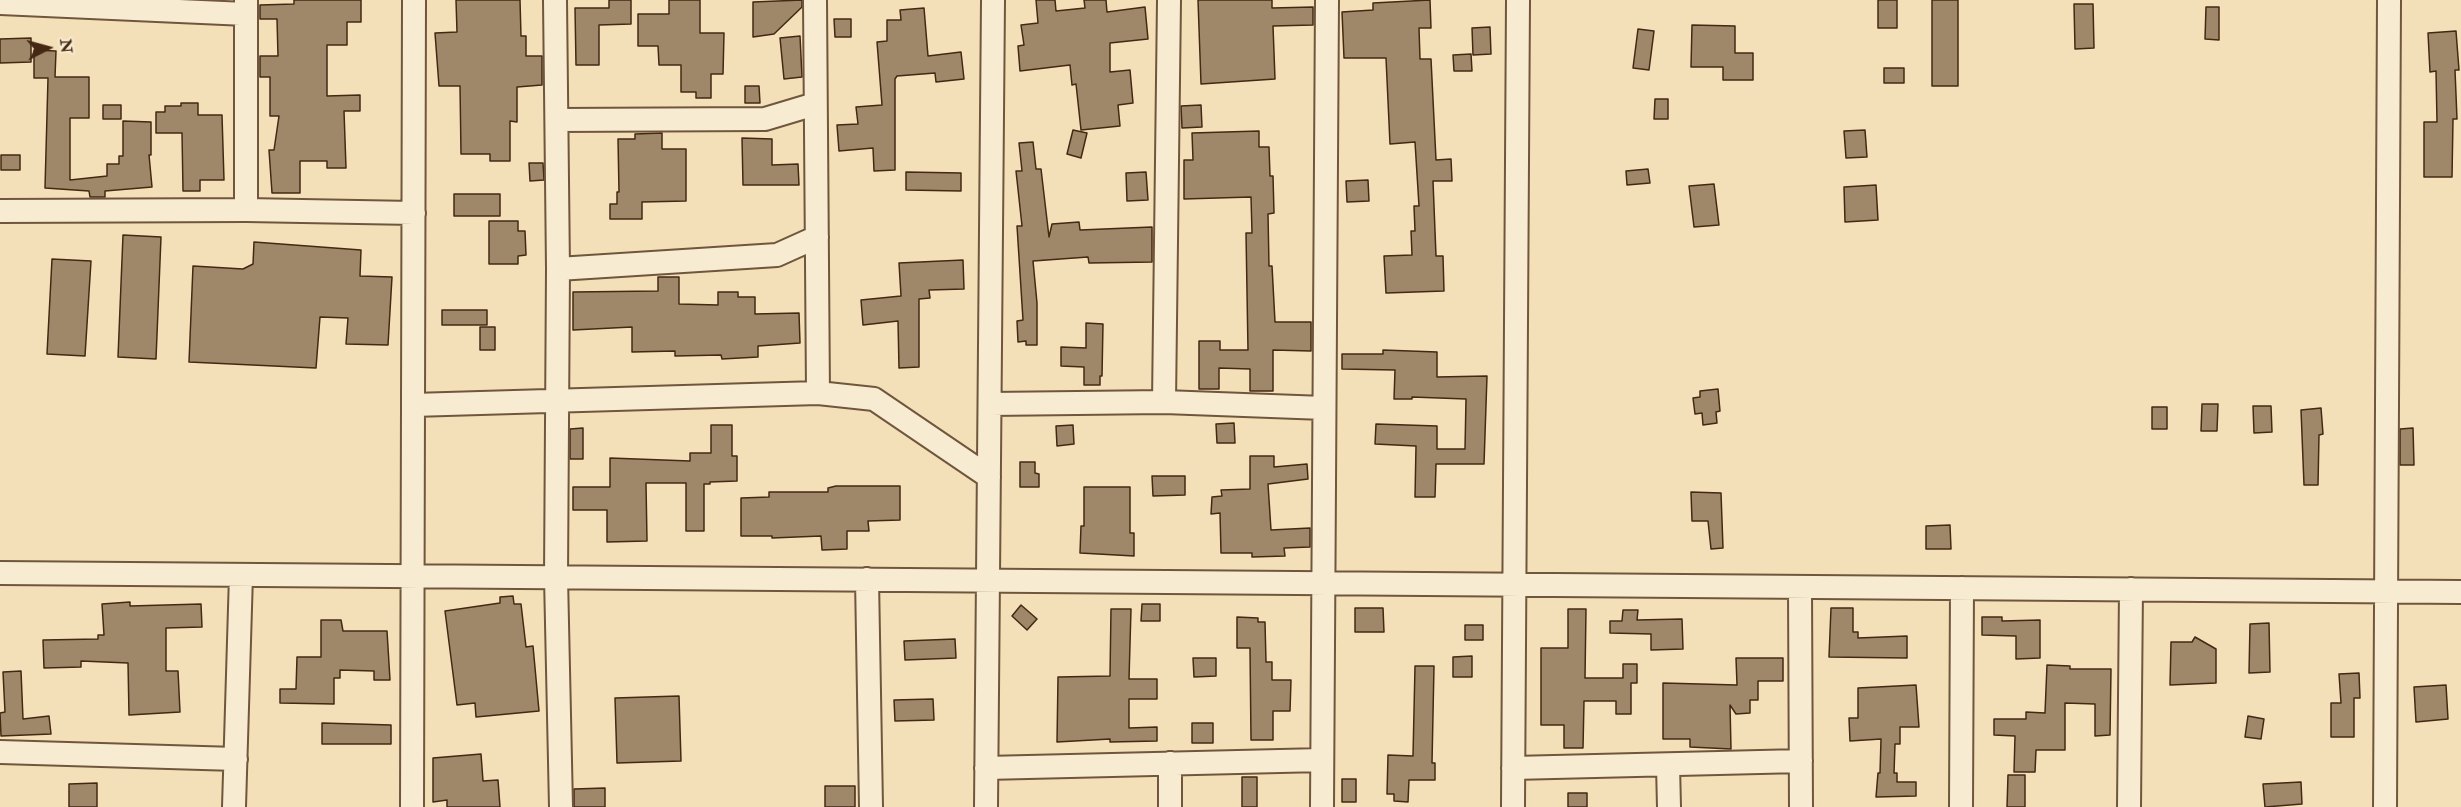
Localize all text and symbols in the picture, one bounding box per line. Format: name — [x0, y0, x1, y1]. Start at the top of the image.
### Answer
north arrow — [18, 18, 78, 78]
text: N — [55, 38, 77, 54]

